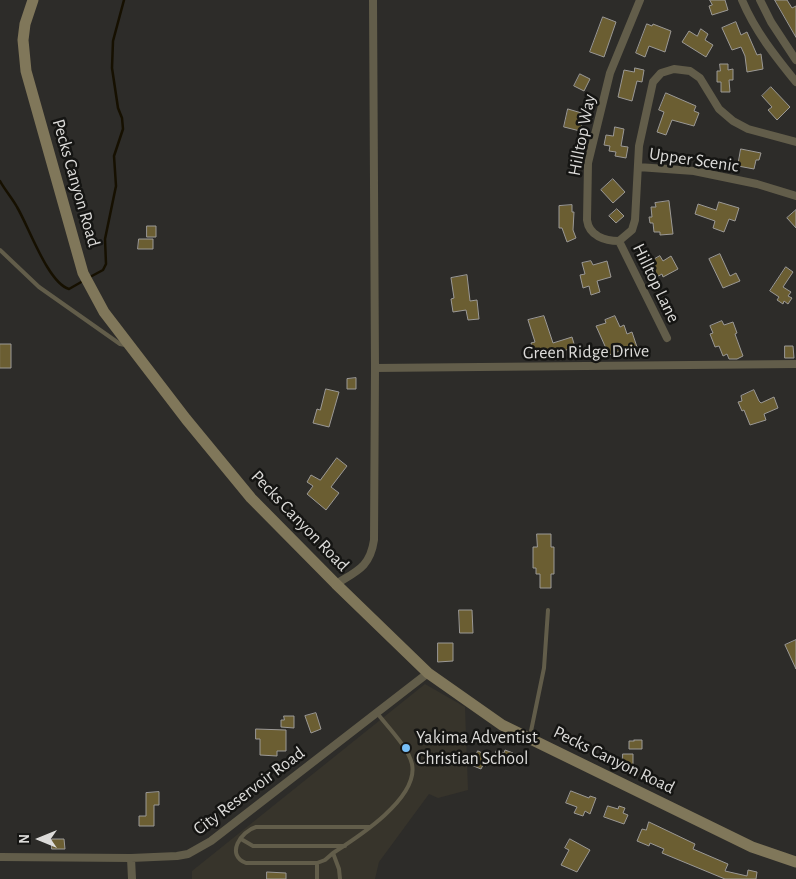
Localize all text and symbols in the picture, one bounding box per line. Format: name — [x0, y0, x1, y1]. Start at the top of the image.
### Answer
street label: Hilltop Way — [563, 92, 601, 178]
street label: Pecks Canyon Road — [47, 116, 105, 250]
street label: Upper Scenic — [648, 143, 740, 177]
street label: Hilltop Lane — [628, 240, 684, 326]
street label: Green Ridge Drive — [523, 340, 649, 364]
street label: Pecks Canyon Road — [246, 466, 354, 576]
street label: Pecks Canyon Road — [550, 721, 678, 799]
place label: Yakima Adventist Christian School — [416, 727, 538, 770]
street label: City Reservoir Road — [189, 742, 309, 840]
marker: Yakima Adventist Christian School — [400, 742, 412, 754]
north arrow — [15, 814, 65, 864]
text: N — [18, 834, 32, 844]

